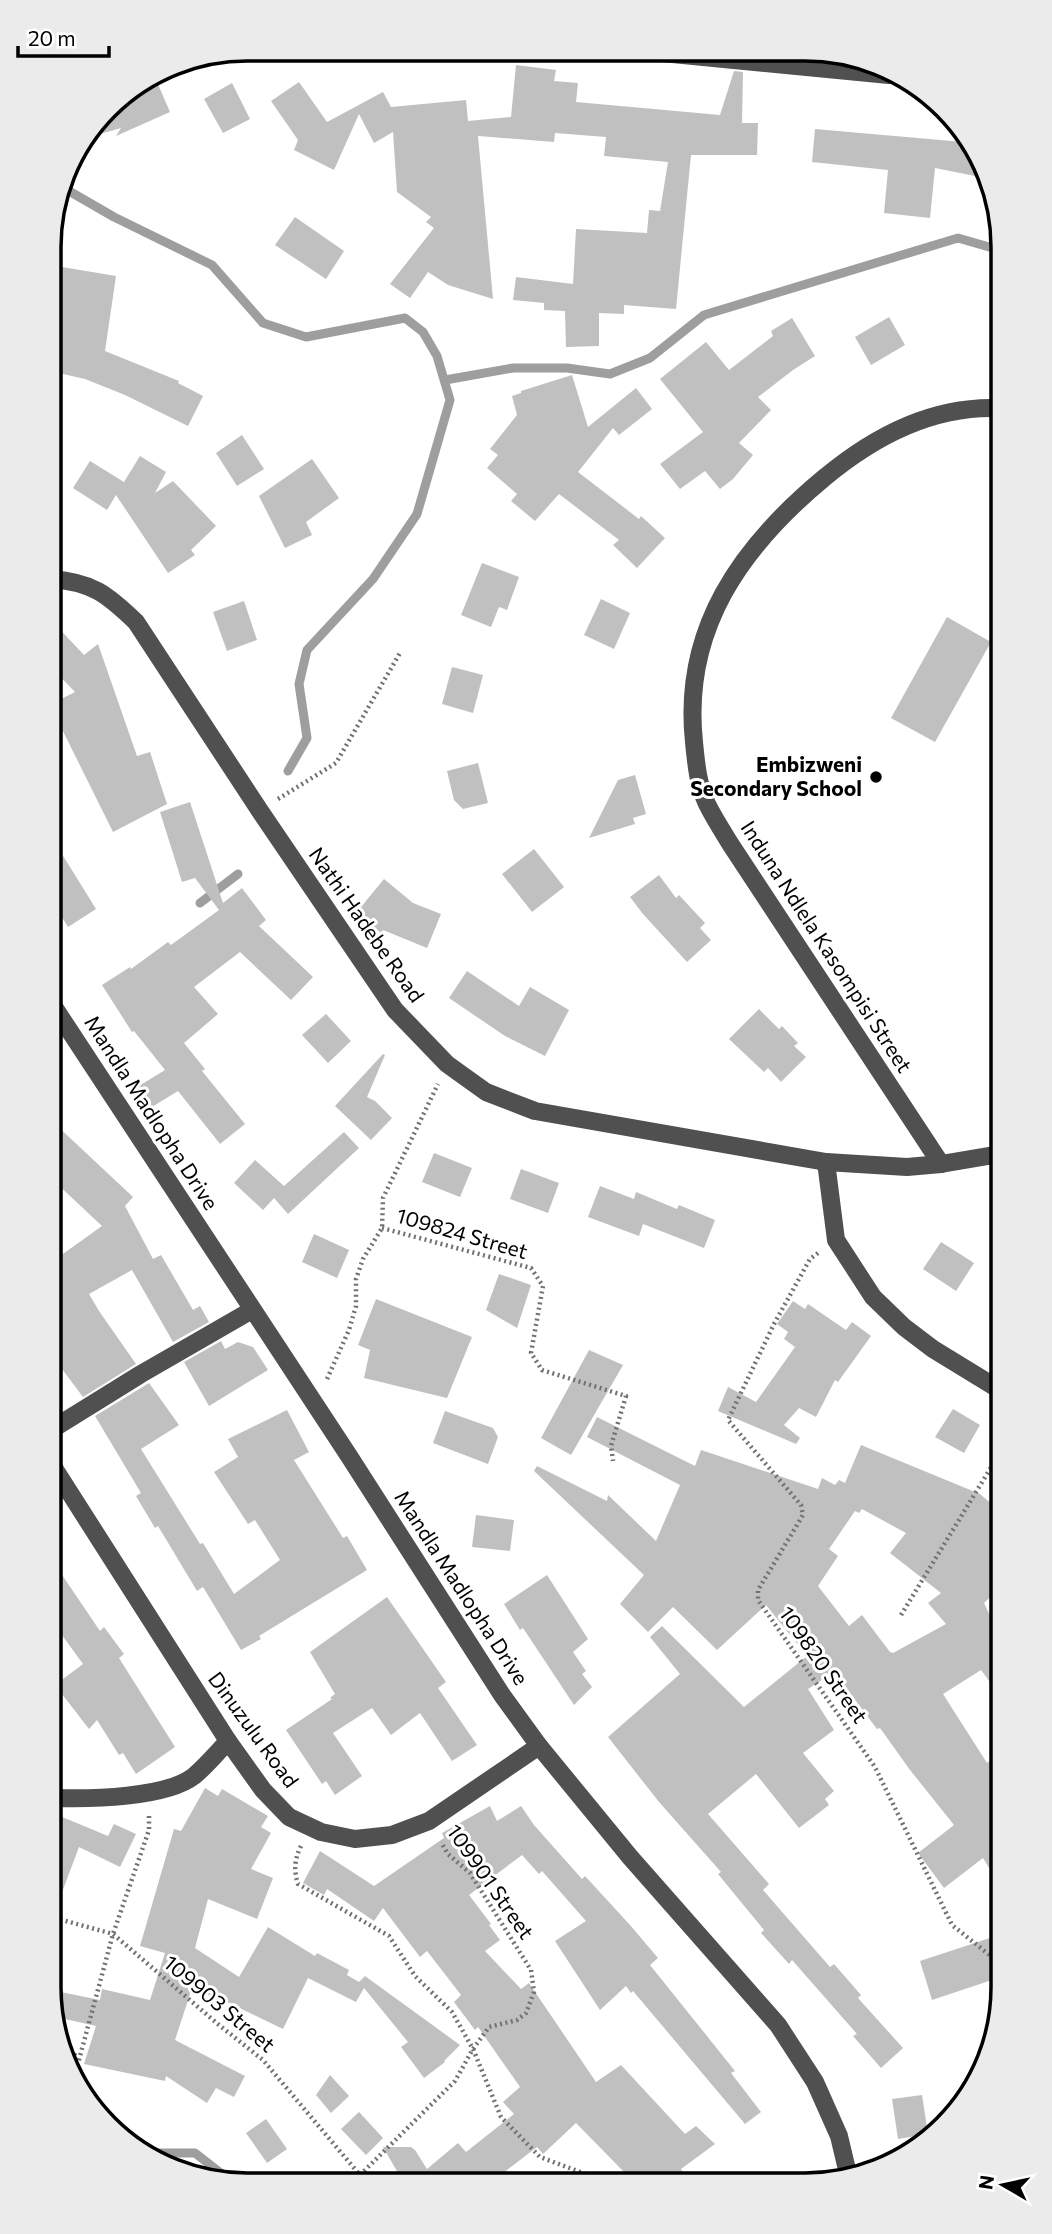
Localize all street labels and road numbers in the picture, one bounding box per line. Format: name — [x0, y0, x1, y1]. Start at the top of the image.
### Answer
street label: Induna Ndlela Kasompisi Street — [736, 816, 918, 1077]
street label: Nathi Hadebe Road — [304, 842, 430, 1006]
street label: Mandla Madlopha Drive — [80, 1010, 224, 1214]
street label: 109824 Street — [394, 1202, 531, 1263]
street label: Mandla Madlopha Drive — [390, 1485, 534, 1689]
street label: 109820 Street — [775, 1601, 874, 1727]
street label: Dinuzulu Road — [204, 1666, 305, 1792]
street label: 109901 Street — [442, 1819, 540, 1943]
street label: 109903 Street — [159, 1949, 281, 2057]

